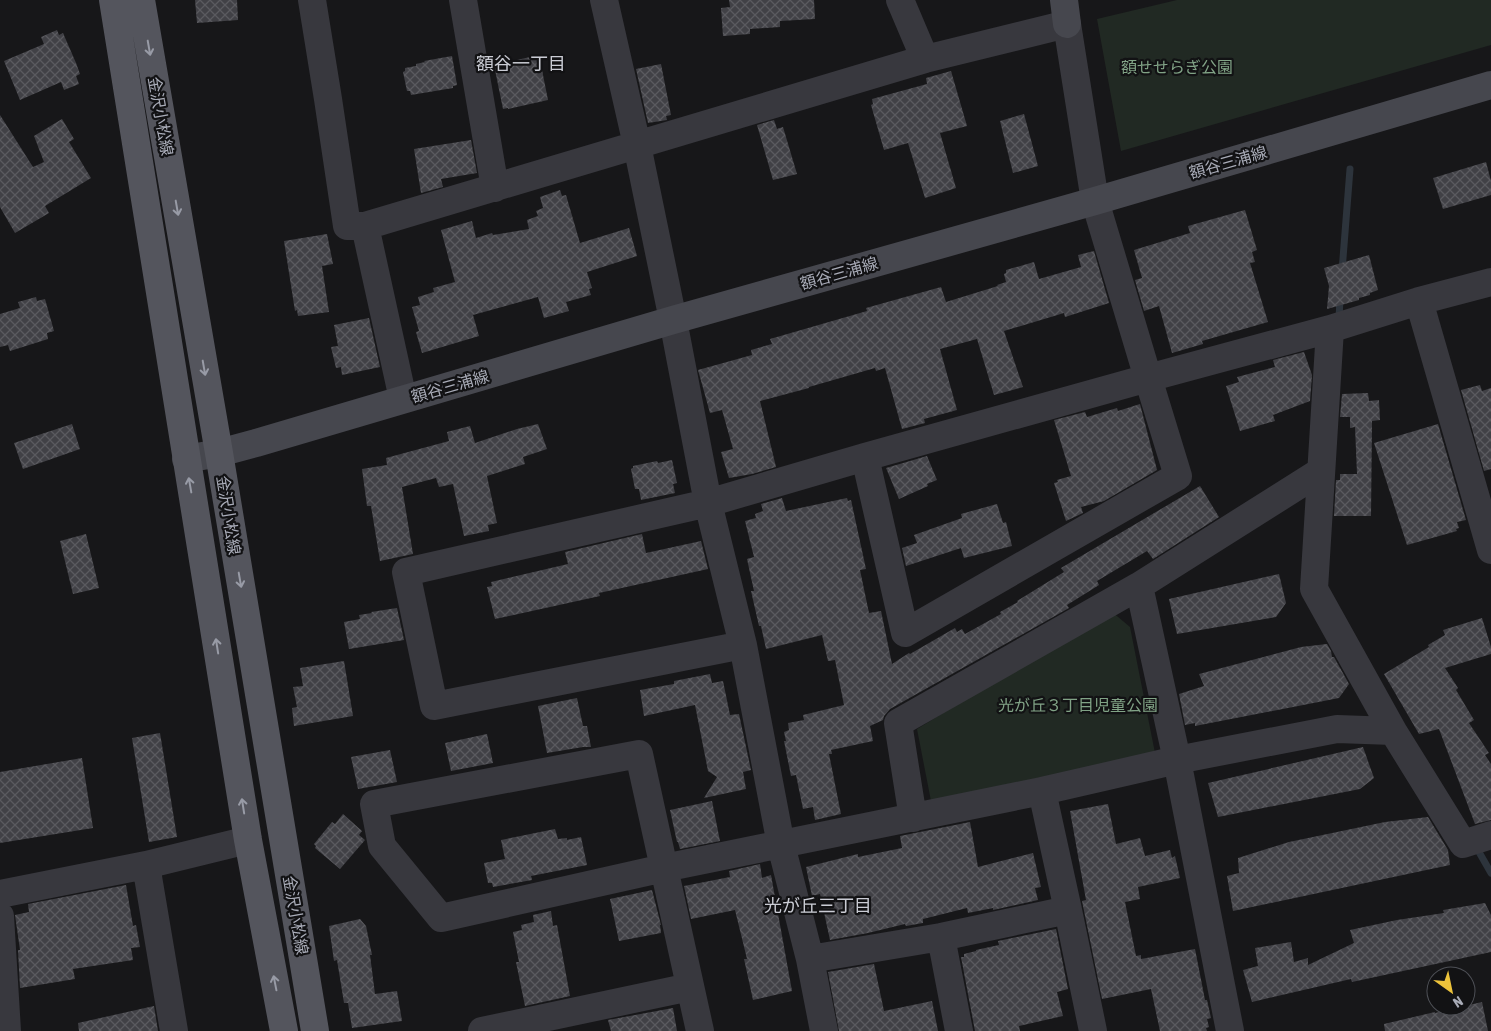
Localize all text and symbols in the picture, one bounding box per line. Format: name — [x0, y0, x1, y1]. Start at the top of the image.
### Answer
one-way arrow — [145, 40, 155, 56]
district label: 額谷一丁目 — [476, 53, 566, 74]
park label: 額せせらぎ公園 — [1121, 58, 1233, 76]
street label: 金沢小松線 — [145, 75, 177, 157]
street label: 額谷三浦線 — [1187, 142, 1269, 182]
one-way arrow — [172, 200, 182, 216]
street label: 額谷三浦線 — [798, 253, 880, 293]
one-way arrow — [200, 360, 210, 376]
street label: 額谷三浦線 — [409, 366, 491, 406]
street label: 金沢小松線 — [214, 474, 244, 556]
one-way arrow — [185, 478, 195, 494]
one-way arrow — [235, 572, 245, 588]
one-way arrow — [211, 638, 221, 654]
park label: 光が丘３丁目児童公園 — [998, 696, 1158, 714]
one-way arrow — [237, 798, 247, 814]
street label: 金沢小松線 — [280, 874, 312, 956]
district label: 光が丘三丁目 — [764, 895, 872, 916]
north arrow — [1426, 966, 1476, 1016]
one-way arrow — [270, 975, 279, 991]
text: N — [1450, 993, 1466, 1011]

